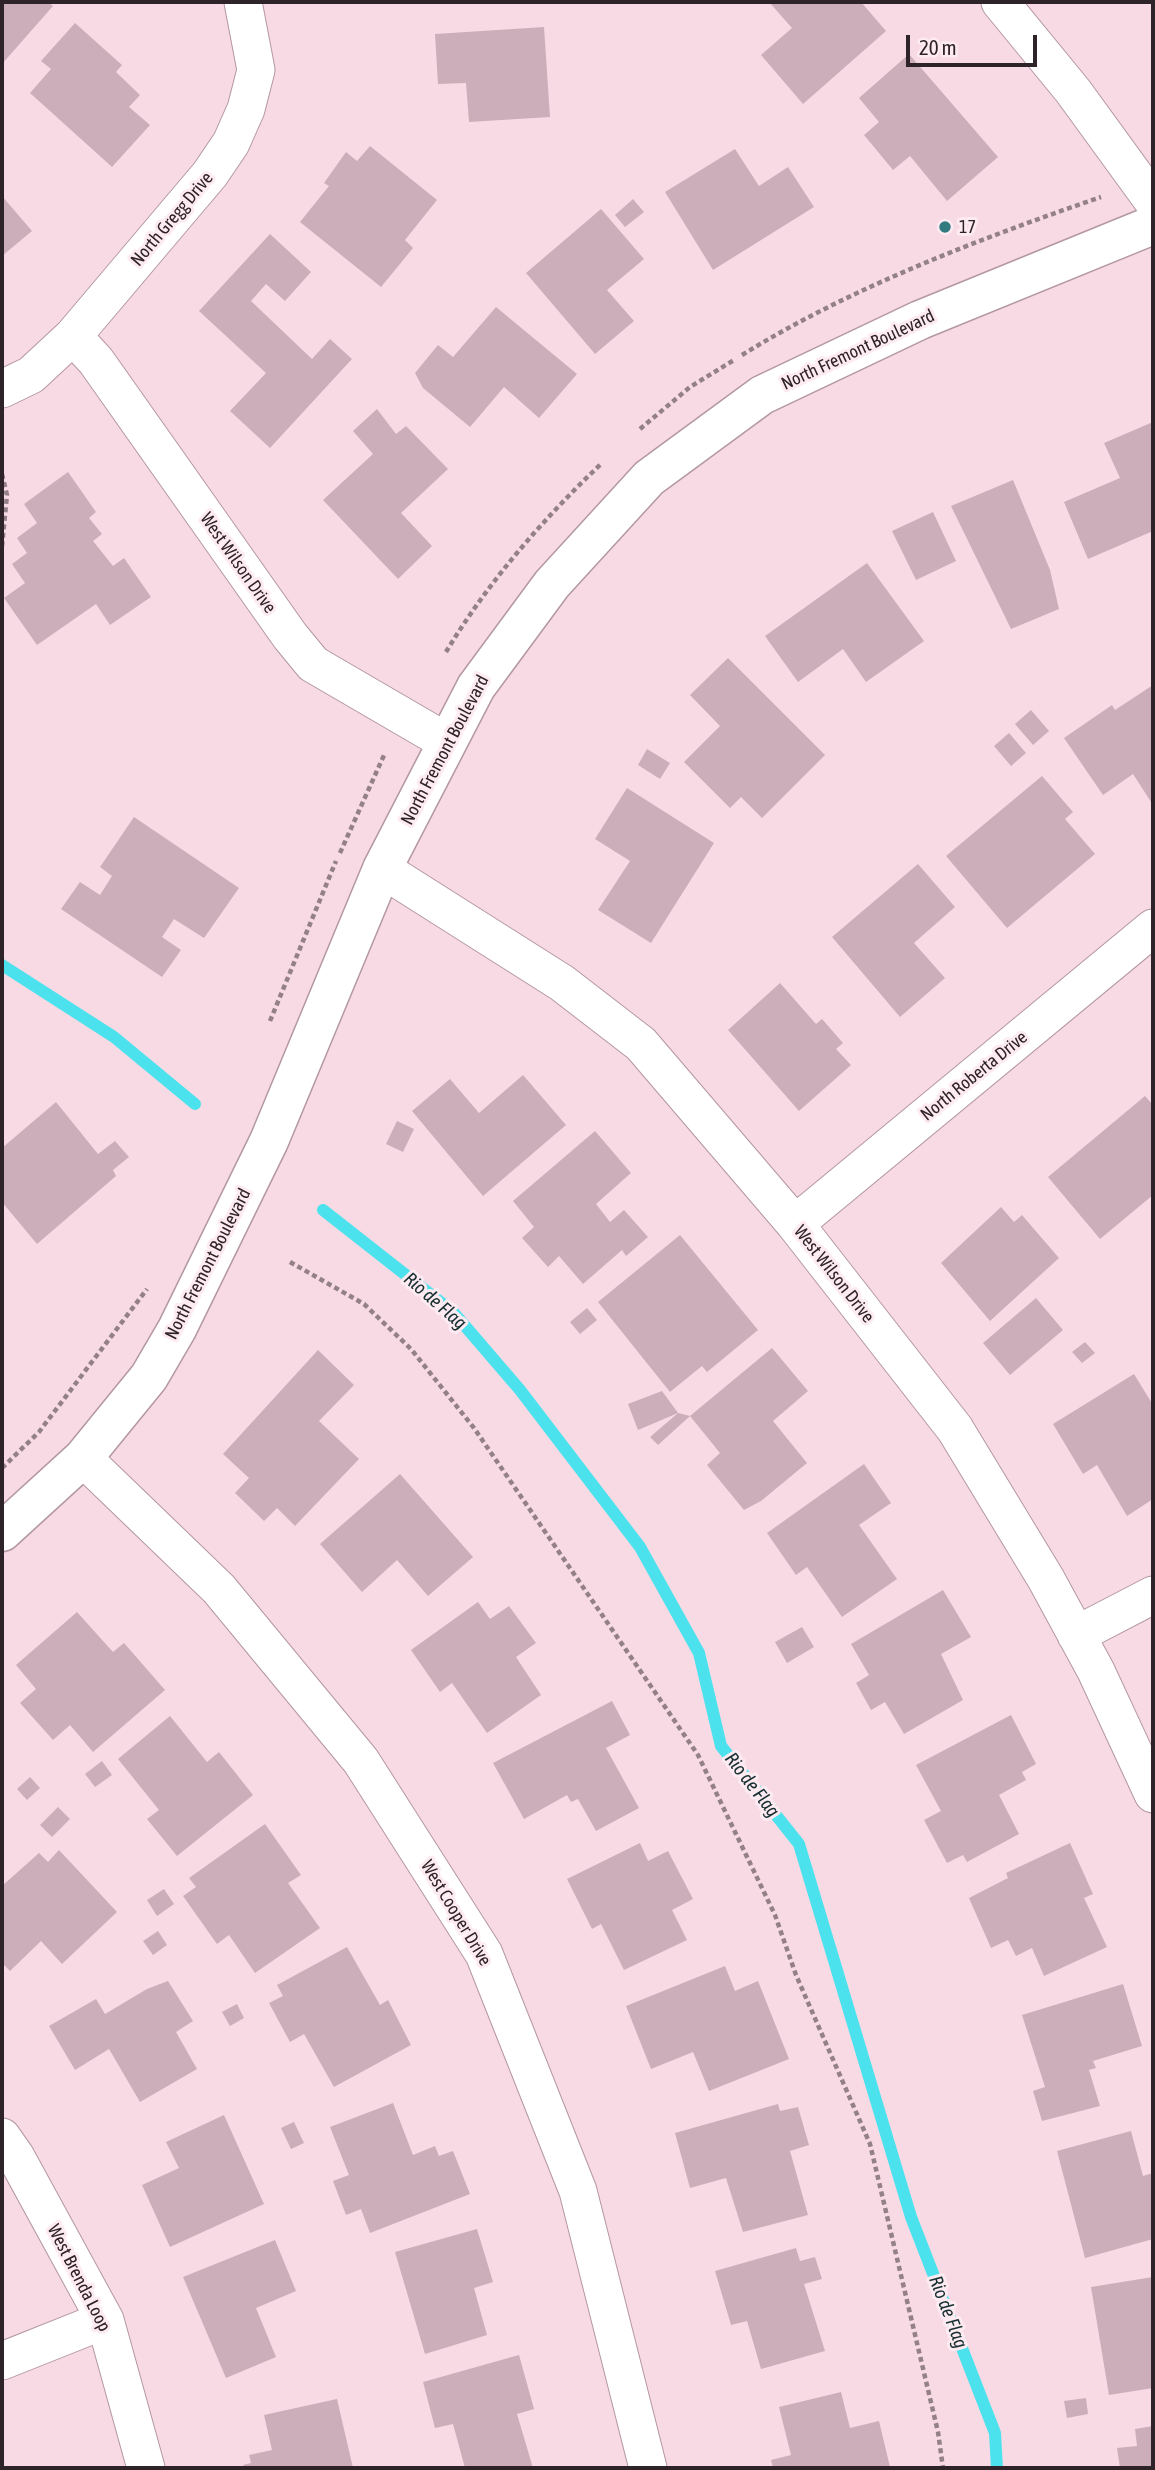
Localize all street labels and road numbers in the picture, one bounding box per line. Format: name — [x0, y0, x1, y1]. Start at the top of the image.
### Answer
street label: North Gregg Drive — [126, 168, 218, 270]
street label: North Fremont Boulevard — [778, 305, 938, 395]
street label: West Wilson Drive — [195, 509, 281, 617]
street label: North Fremont Boulevard — [396, 671, 494, 829]
street label: North Roberta Drive — [916, 1026, 1032, 1126]
street label: North Fremont Boulevard — [161, 1185, 255, 1343]
street label: West Wilson Drive — [789, 1221, 879, 1327]
street label: West Cooper Drive — [416, 1856, 496, 1970]
street label: West Brenda Loop — [43, 2221, 115, 2335]

